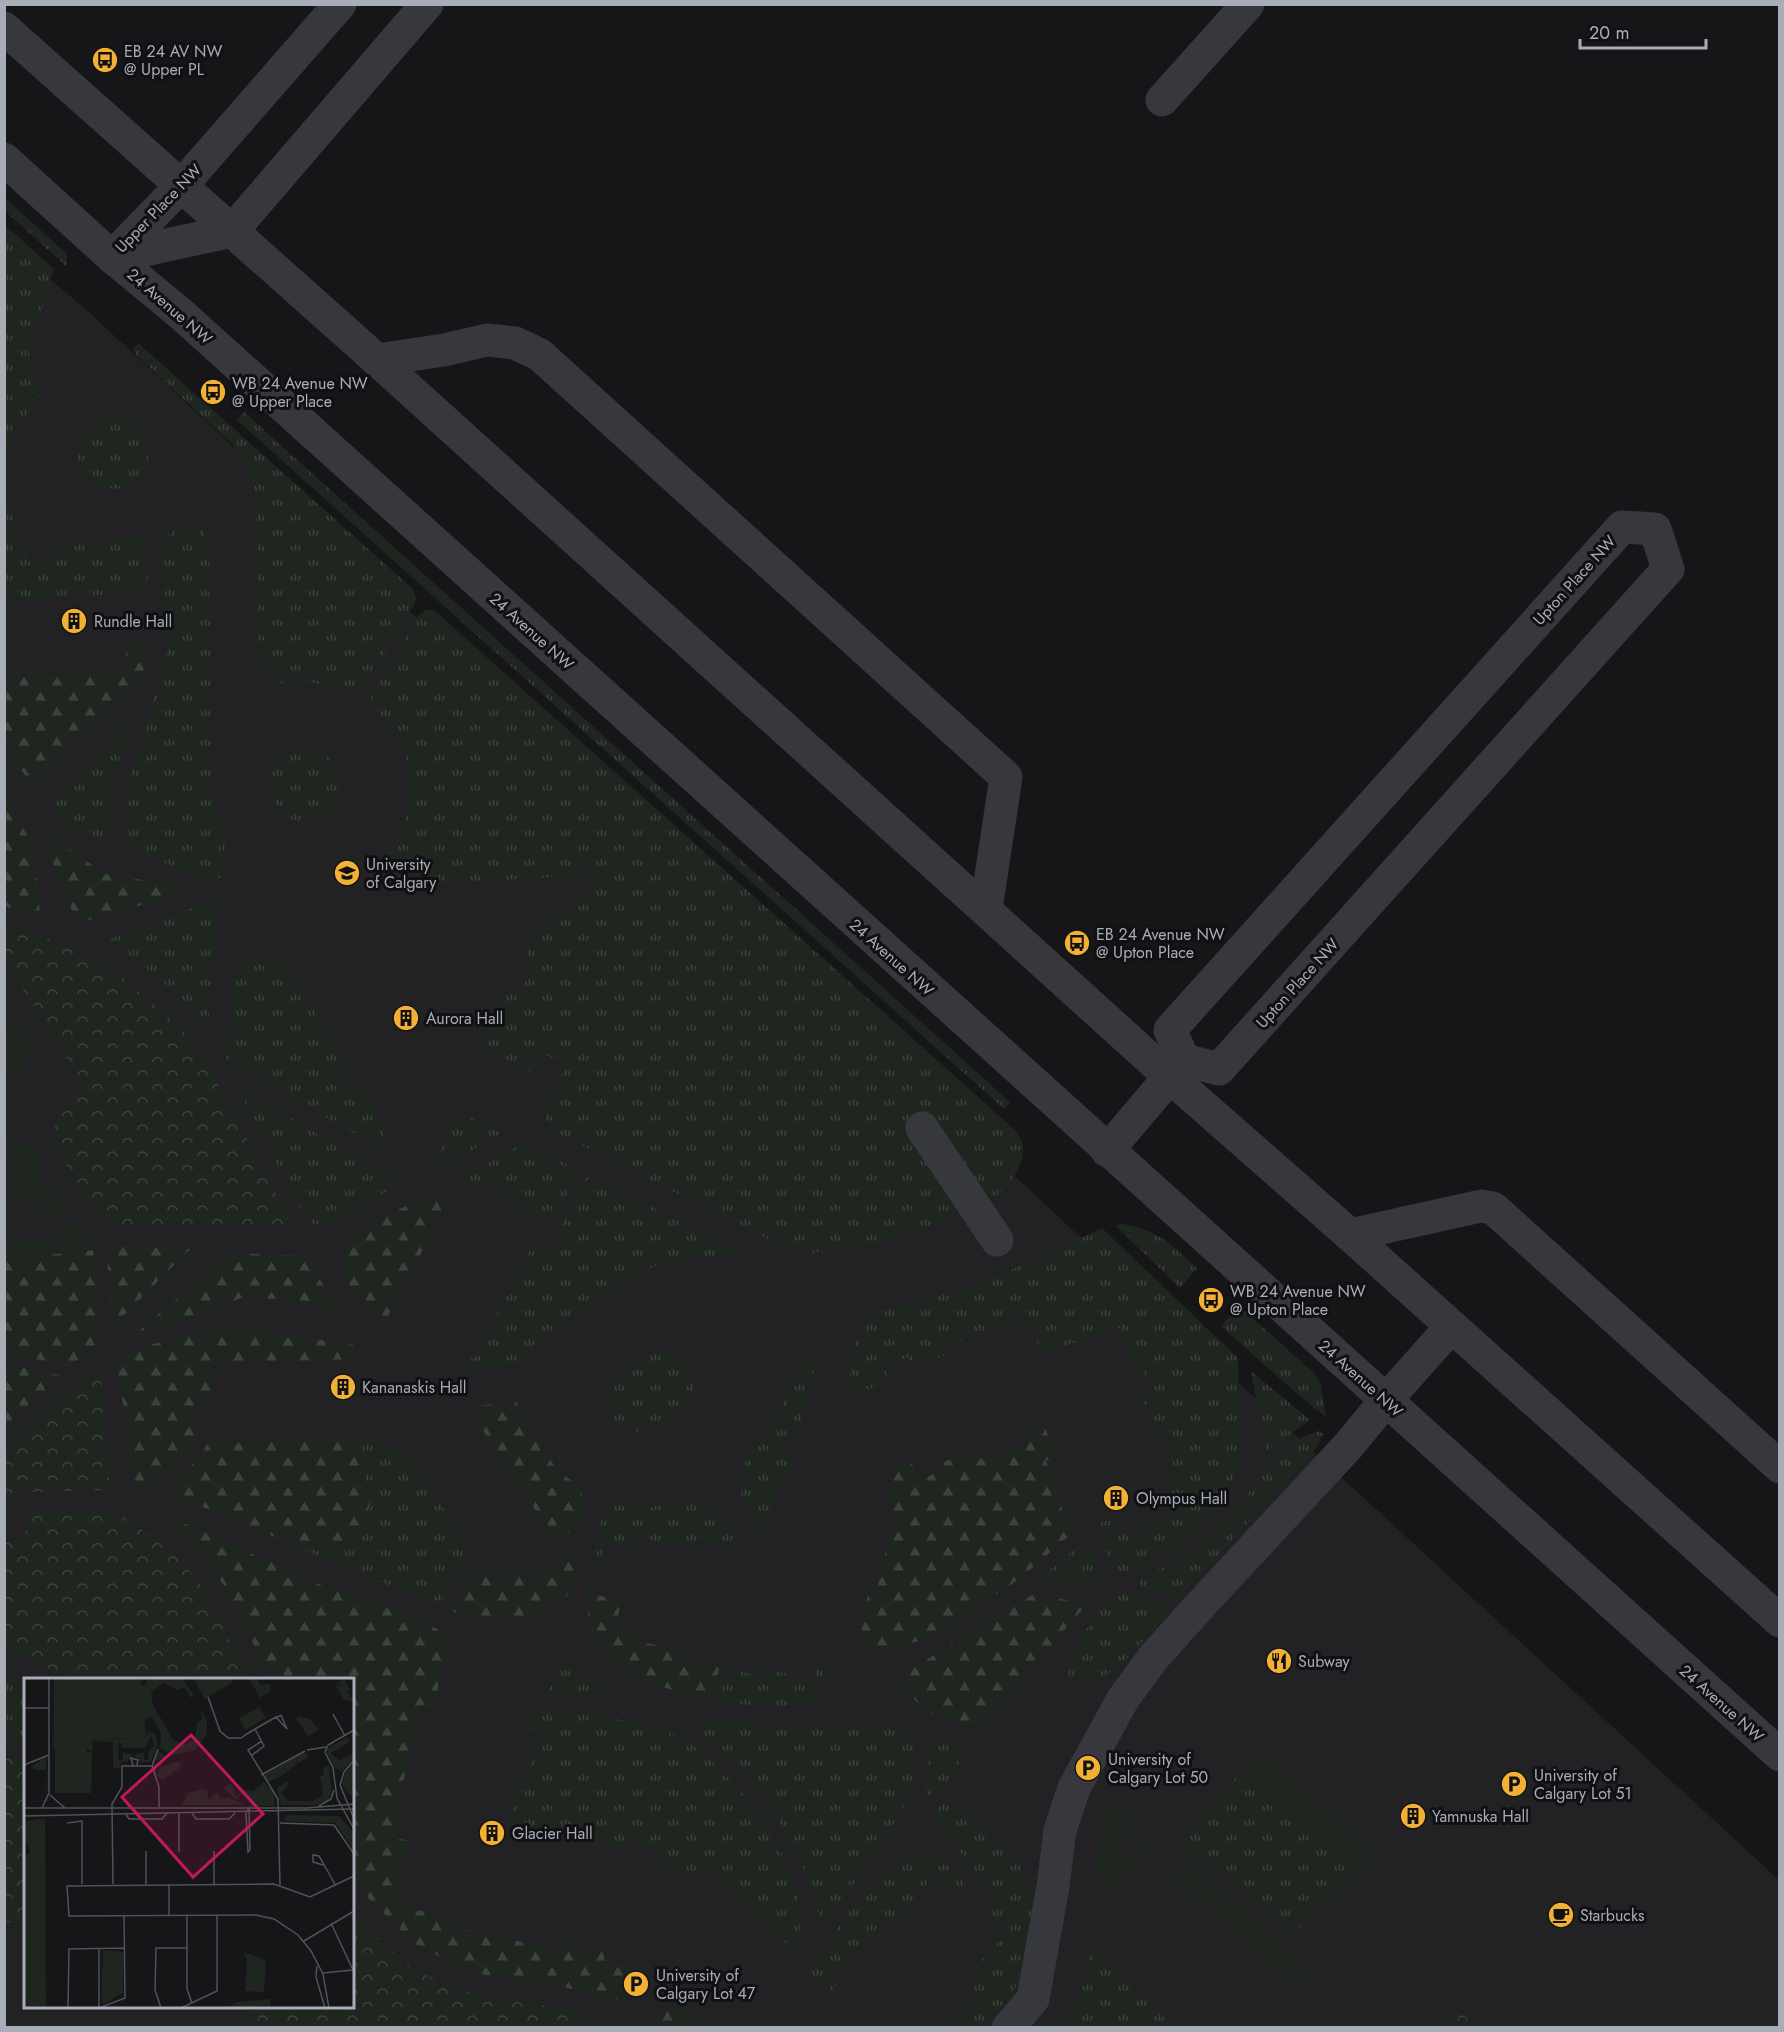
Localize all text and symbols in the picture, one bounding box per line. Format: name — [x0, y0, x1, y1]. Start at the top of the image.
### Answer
scale bar — [1580, 12, 1706, 50]
text: 20 m — [1589, 20, 1629, 46]
place label: EB 24 AV NW @ Upper PL — [124, 40, 222, 81]
bus stop icon: EB 24 AV NW @ Upper PL — [90, 45, 120, 75]
street label: Upper Place NW — [110, 159, 207, 258]
street label: 24 Avenue NW — [122, 263, 217, 350]
place label: WB 24 Avenue NW @ Upper Place — [232, 372, 368, 413]
bus stop icon: WB 24 Avenue NW @ Upper Place — [198, 377, 228, 407]
street label: Upton Place NW — [1528, 530, 1621, 630]
street label: 24 Avenue NW — [485, 587, 579, 676]
building icon: Rundle Hall — [59, 606, 89, 636]
place label: Rundle Hall — [94, 610, 172, 633]
place label: University of Calgary — [366, 853, 437, 894]
school or university icon: University of Calgary — [332, 858, 362, 888]
street label: 24 Avenue NW — [845, 913, 939, 1002]
place label: EB 24 Avenue NW @ Upton Place — [1096, 923, 1225, 964]
bus stop icon: EB 24 Avenue NW @ Upton Place — [1062, 928, 1092, 958]
street label: Upton Place NW — [1251, 933, 1344, 1033]
building icon: Aurora Hall — [391, 1003, 421, 1033]
place label: Aurora Hall — [426, 1007, 503, 1030]
place label: WB 24 Avenue NW @ Upton Place — [1230, 1280, 1366, 1321]
bus stop icon: WB 24 Avenue NW @ Upton Place — [1196, 1285, 1226, 1315]
street label: 24 Avenue NW — [1314, 1334, 1408, 1423]
building icon: Kananaskis Hall — [328, 1372, 358, 1402]
place label: Kananaskis Hall — [362, 1376, 466, 1399]
building icon: Olympus Hall — [1101, 1483, 1131, 1513]
place label: Olympus Hall — [1136, 1487, 1227, 1510]
restaurant icon: Subway — [1264, 1646, 1294, 1676]
place label: Subway — [1298, 1650, 1351, 1673]
street label: 24 Avenue NW — [1675, 1659, 1769, 1748]
inset map — [24, 1678, 354, 2008]
place label: University of Calgary Lot 50 — [1108, 1748, 1208, 1789]
parking icon: University of Calgary Lot 50 — [1073, 1753, 1103, 1783]
place label: University of Calgary Lot 51 — [1534, 1764, 1632, 1805]
parking icon: University of Calgary Lot 51 — [1499, 1769, 1529, 1799]
building icon: Yamnuska Hall — [1398, 1801, 1428, 1831]
place label: Yamnuska Hall — [1432, 1805, 1529, 1828]
building icon: Glacier Hall — [477, 1818, 507, 1848]
place label: Glacier Hall — [512, 1822, 593, 1845]
cafe icon: Starbucks — [1546, 1900, 1576, 1930]
place label: Starbucks — [1580, 1904, 1644, 1927]
place label: University of Calgary Lot 47 — [656, 1964, 756, 2005]
parking icon: University of Calgary Lot 47 — [621, 1969, 651, 1999]

